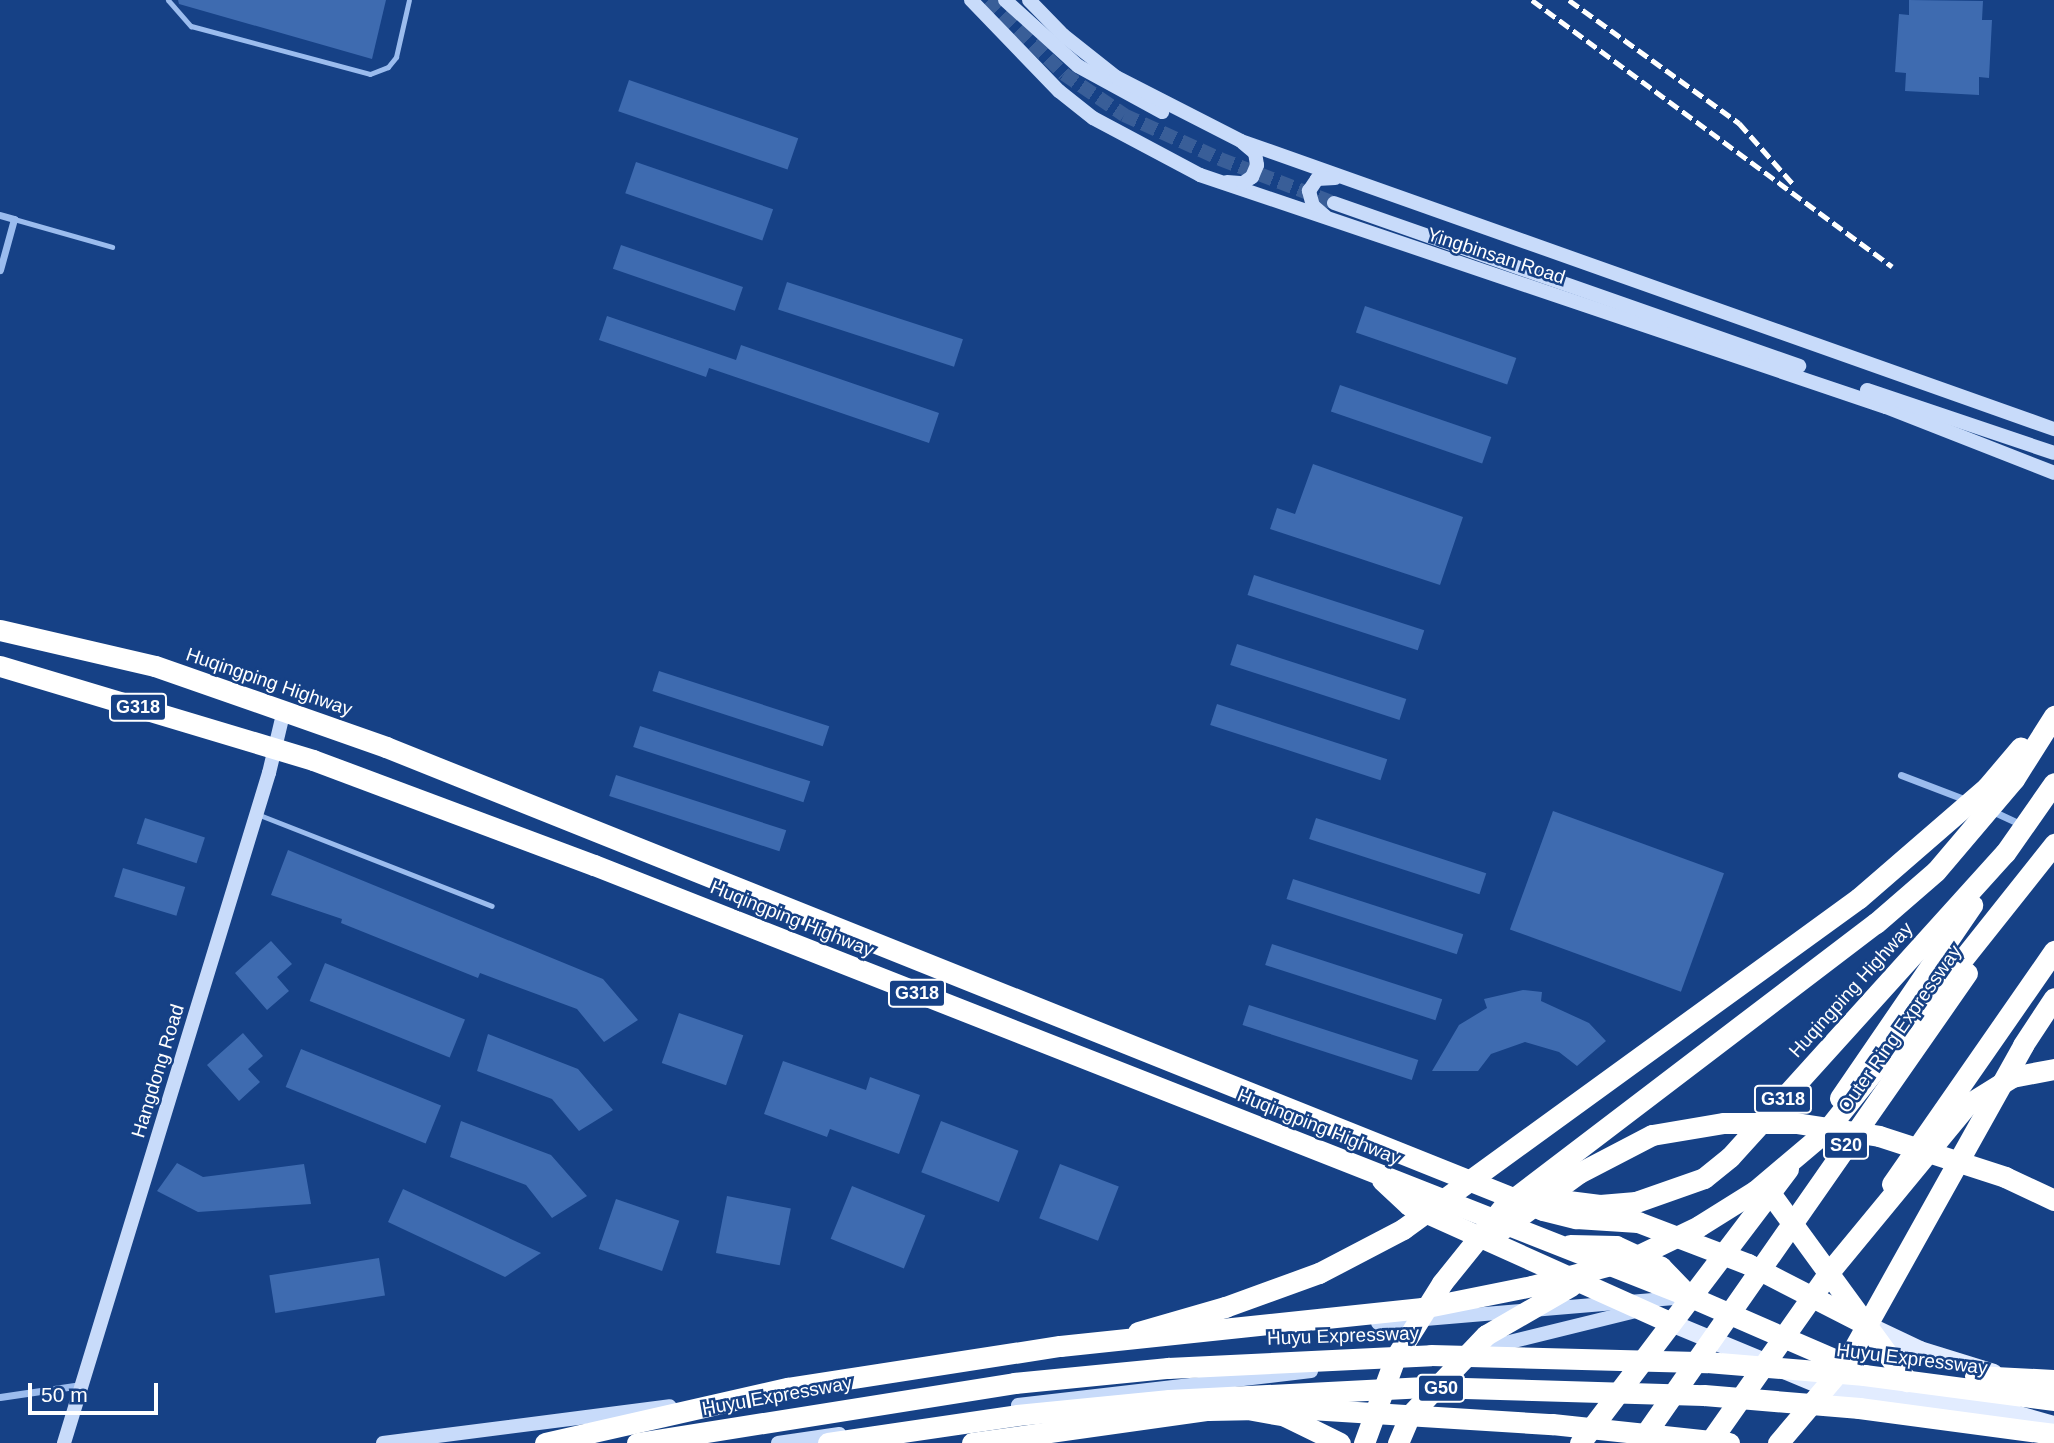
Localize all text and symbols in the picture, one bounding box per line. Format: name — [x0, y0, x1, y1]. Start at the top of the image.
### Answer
street label: Yingbinsan Road — [1424, 223, 1568, 289]
street label: Huqingping Highway — [183, 643, 355, 721]
road number: G318 — [108, 692, 168, 722]
street label: Huqingping Highway — [707, 876, 877, 962]
street label: Huqingping Highway — [1784, 918, 1918, 1062]
street label: Outer Ring Expressway — [1833, 941, 1967, 1117]
road number: G318 — [887, 978, 947, 1008]
street label: Hangdong Road — [127, 1001, 189, 1141]
street label: Huqingping Highway — [1234, 1084, 1404, 1170]
road number: G318 — [1753, 1084, 1813, 1114]
road number: S20 — [1822, 1130, 1870, 1160]
street label: Huyu Expressway — [1267, 1322, 1419, 1350]
street label: Huyu Expressway — [1835, 1338, 1989, 1380]
scale bar — [32, 1370, 161, 1414]
street label: Huyu Expressway — [700, 1372, 854, 1420]
road number: G50 — [1416, 1373, 1466, 1402]
text: 50 m — [41, 1383, 88, 1406]

